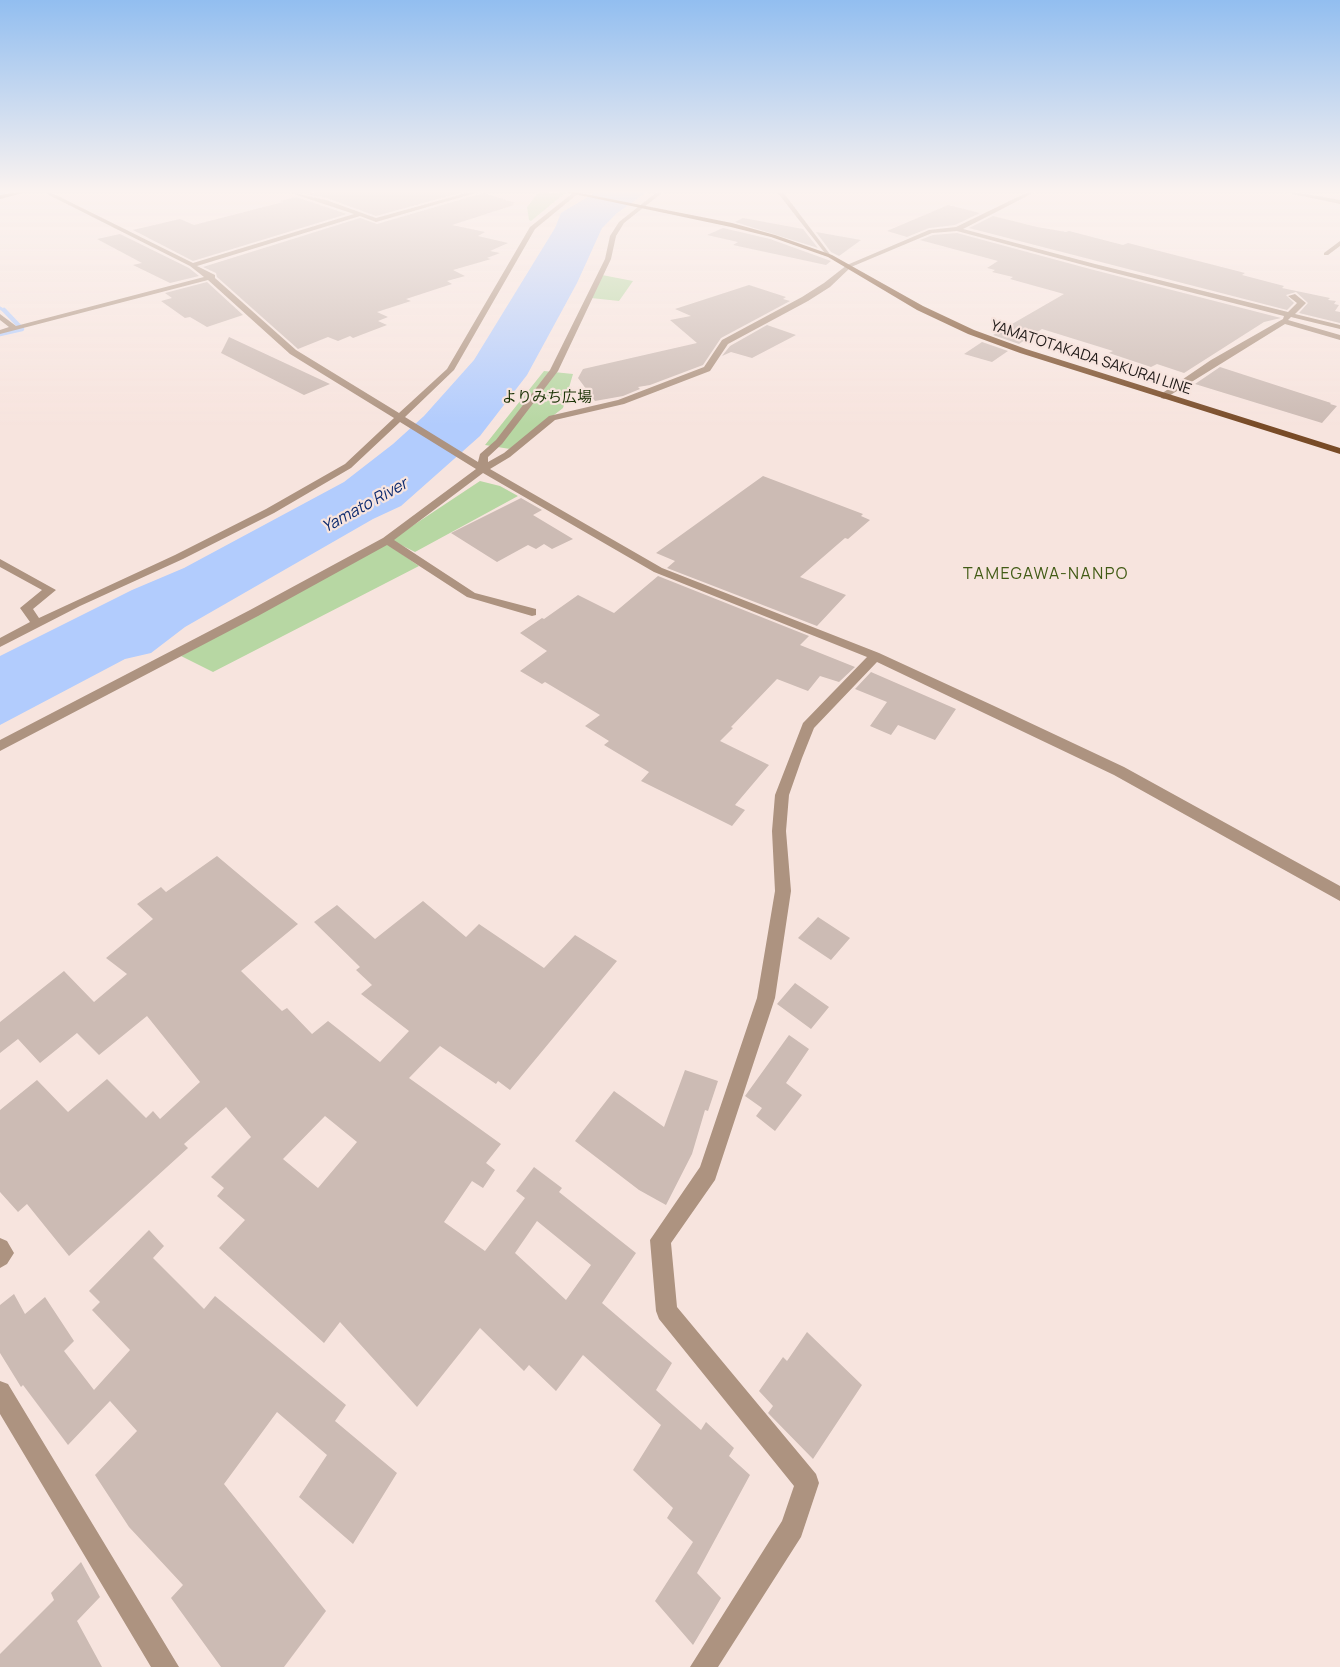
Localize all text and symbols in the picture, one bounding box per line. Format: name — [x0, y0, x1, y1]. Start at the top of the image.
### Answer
street label: YAMATOTAKADA SAKURAI LINE — [988, 317, 1194, 399]
park label: よりみち広場 — [502, 389, 592, 407]
water label: Yamato River — [319, 475, 411, 537]
district label: TAMEGAWA-NANPO — [963, 565, 1129, 585]

